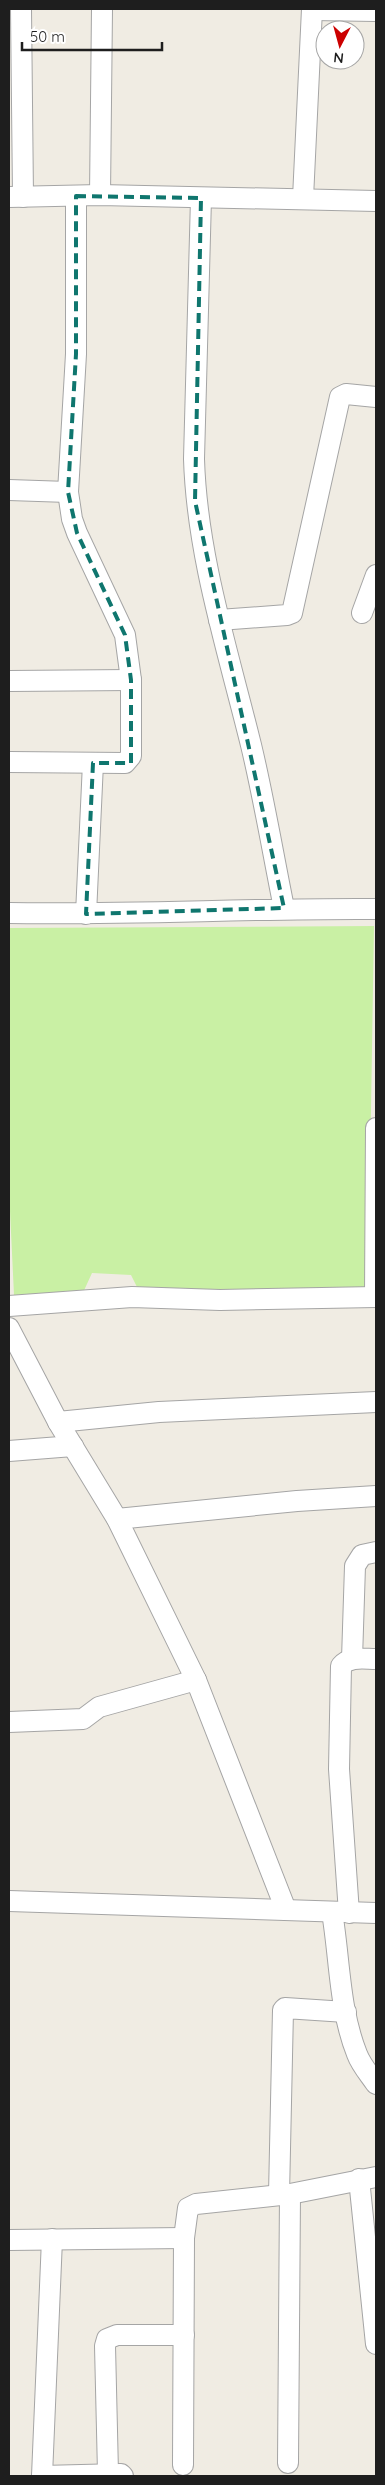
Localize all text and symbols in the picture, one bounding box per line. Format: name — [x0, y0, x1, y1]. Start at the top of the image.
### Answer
scale bar — [22, 20, 162, 52]
north arrow — [315, 20, 365, 70]
text: 50 m — [30, 27, 65, 46]
text: N — [333, 48, 345, 67]

